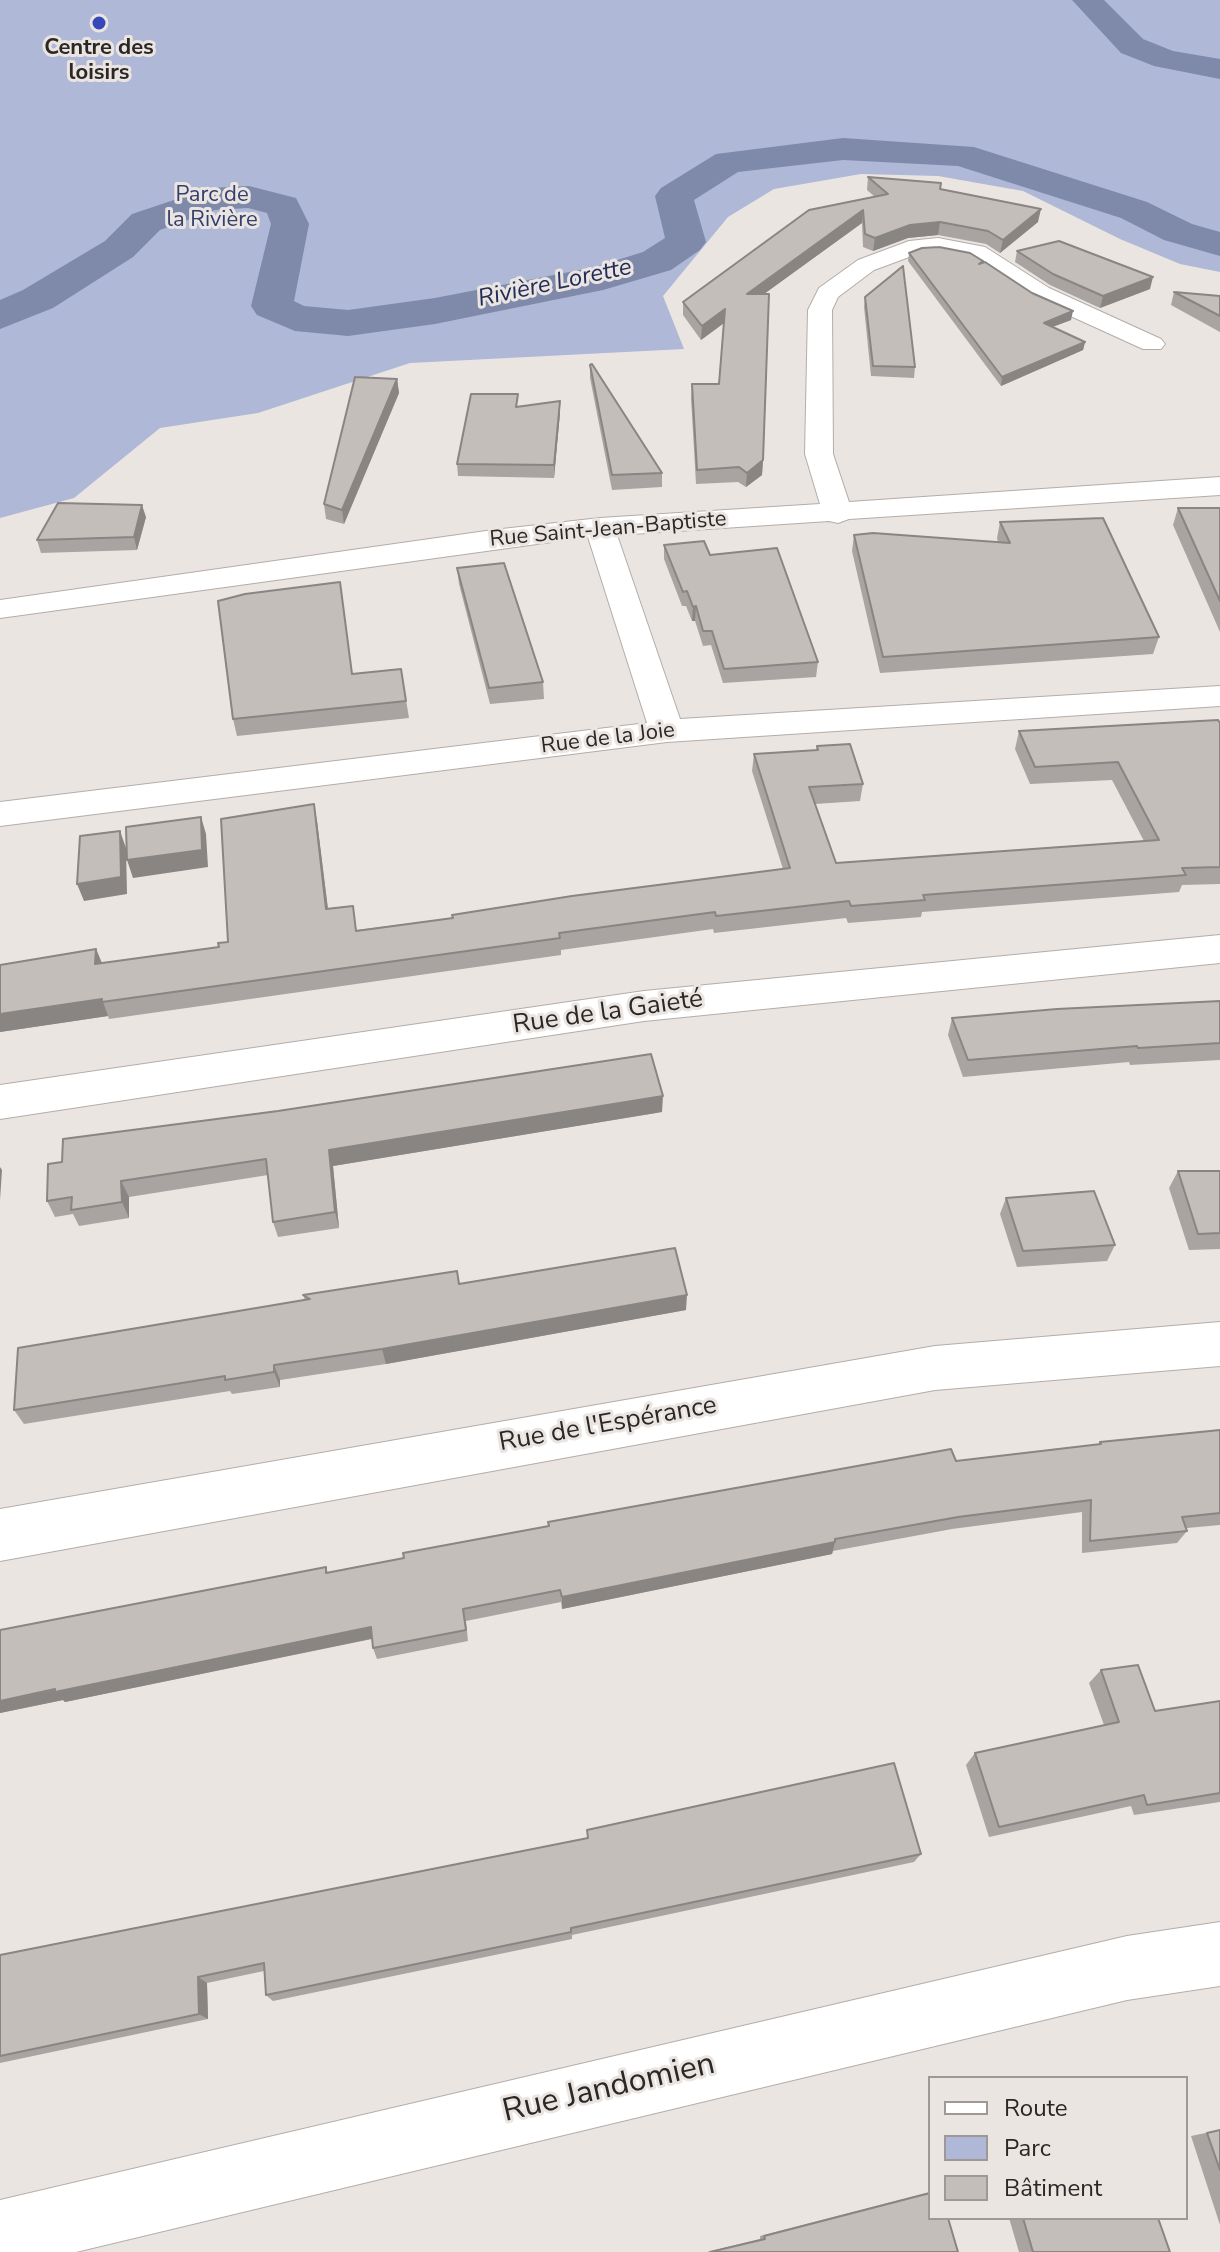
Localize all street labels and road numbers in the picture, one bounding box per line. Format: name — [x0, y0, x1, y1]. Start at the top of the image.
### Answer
street label: Rue Saint-Jean-Baptiste — [489, 506, 727, 554]
street label: Rue de la Joie — [540, 718, 676, 760]
street label: Rue de la Gaieté — [511, 984, 705, 1042]
street label: Rue de l'Espérance — [497, 1390, 719, 1460]
street label: Rue Jandomien — [499, 2046, 719, 2132]

